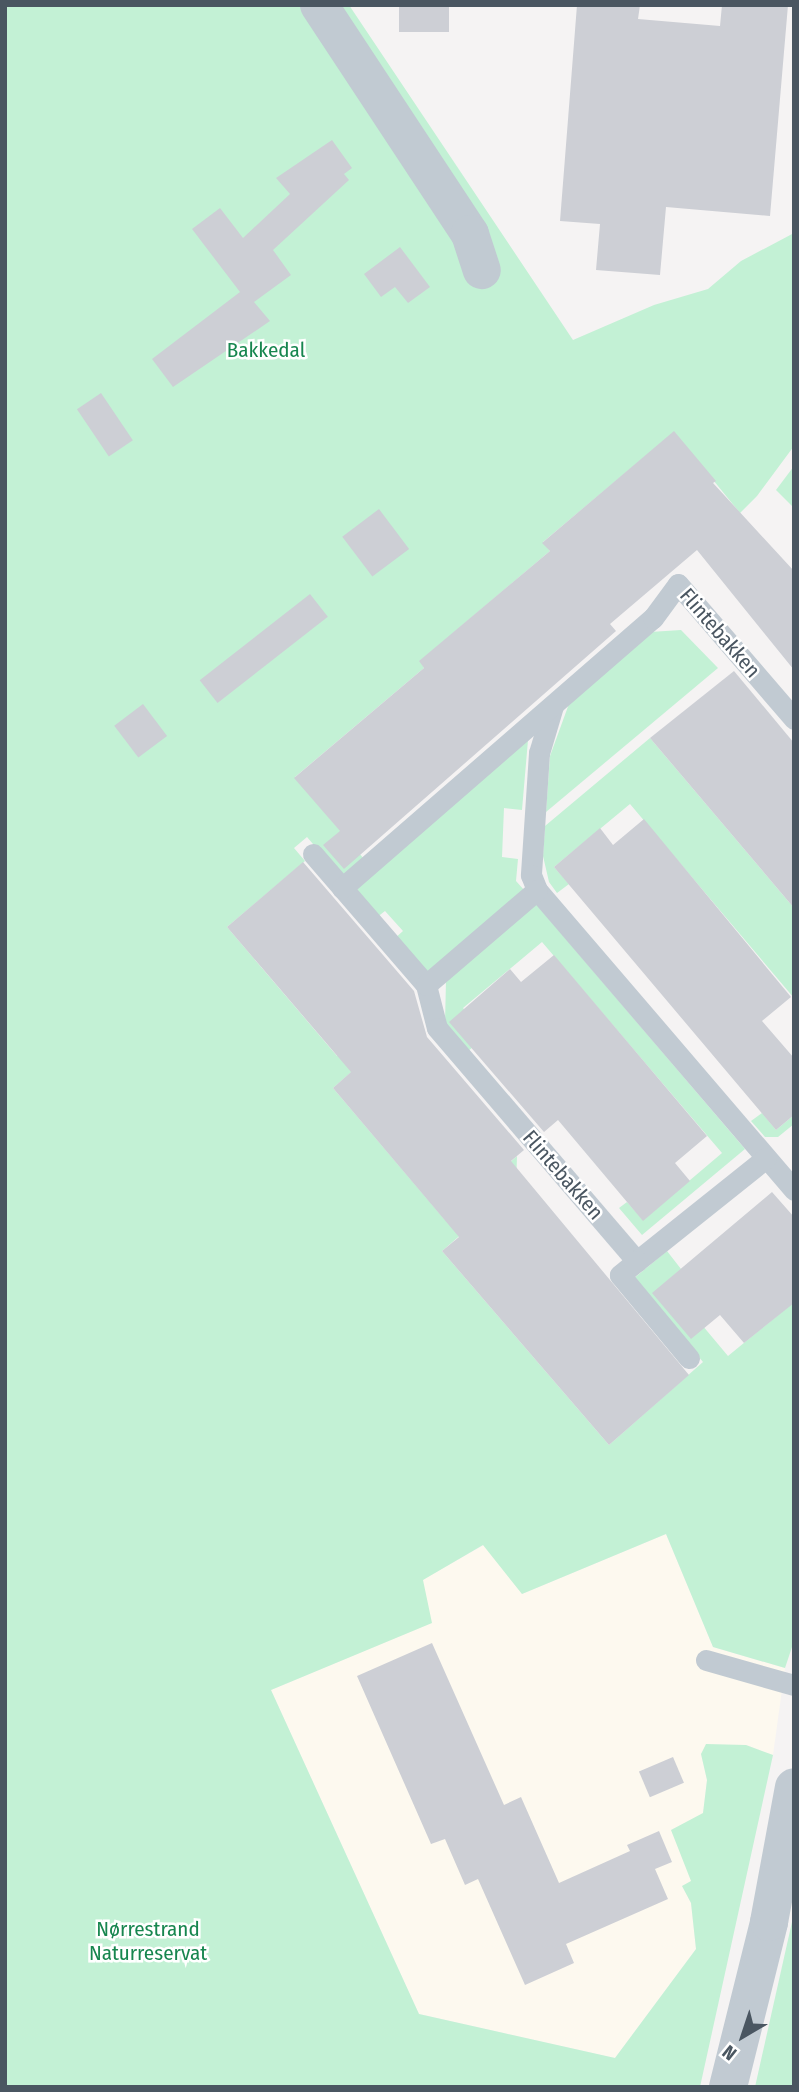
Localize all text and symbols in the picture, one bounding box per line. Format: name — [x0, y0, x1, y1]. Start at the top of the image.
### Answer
park label: Bakkedal — [227, 337, 305, 363]
street label: Flintebakken — [674, 583, 766, 683]
street label: Flintebakken — [517, 1125, 609, 1225]
park label: Nørrestrand Naturreservat — [89, 1916, 207, 1966]
north arrow — [708, 2001, 778, 2071]
text: N — [718, 2040, 741, 2065]

